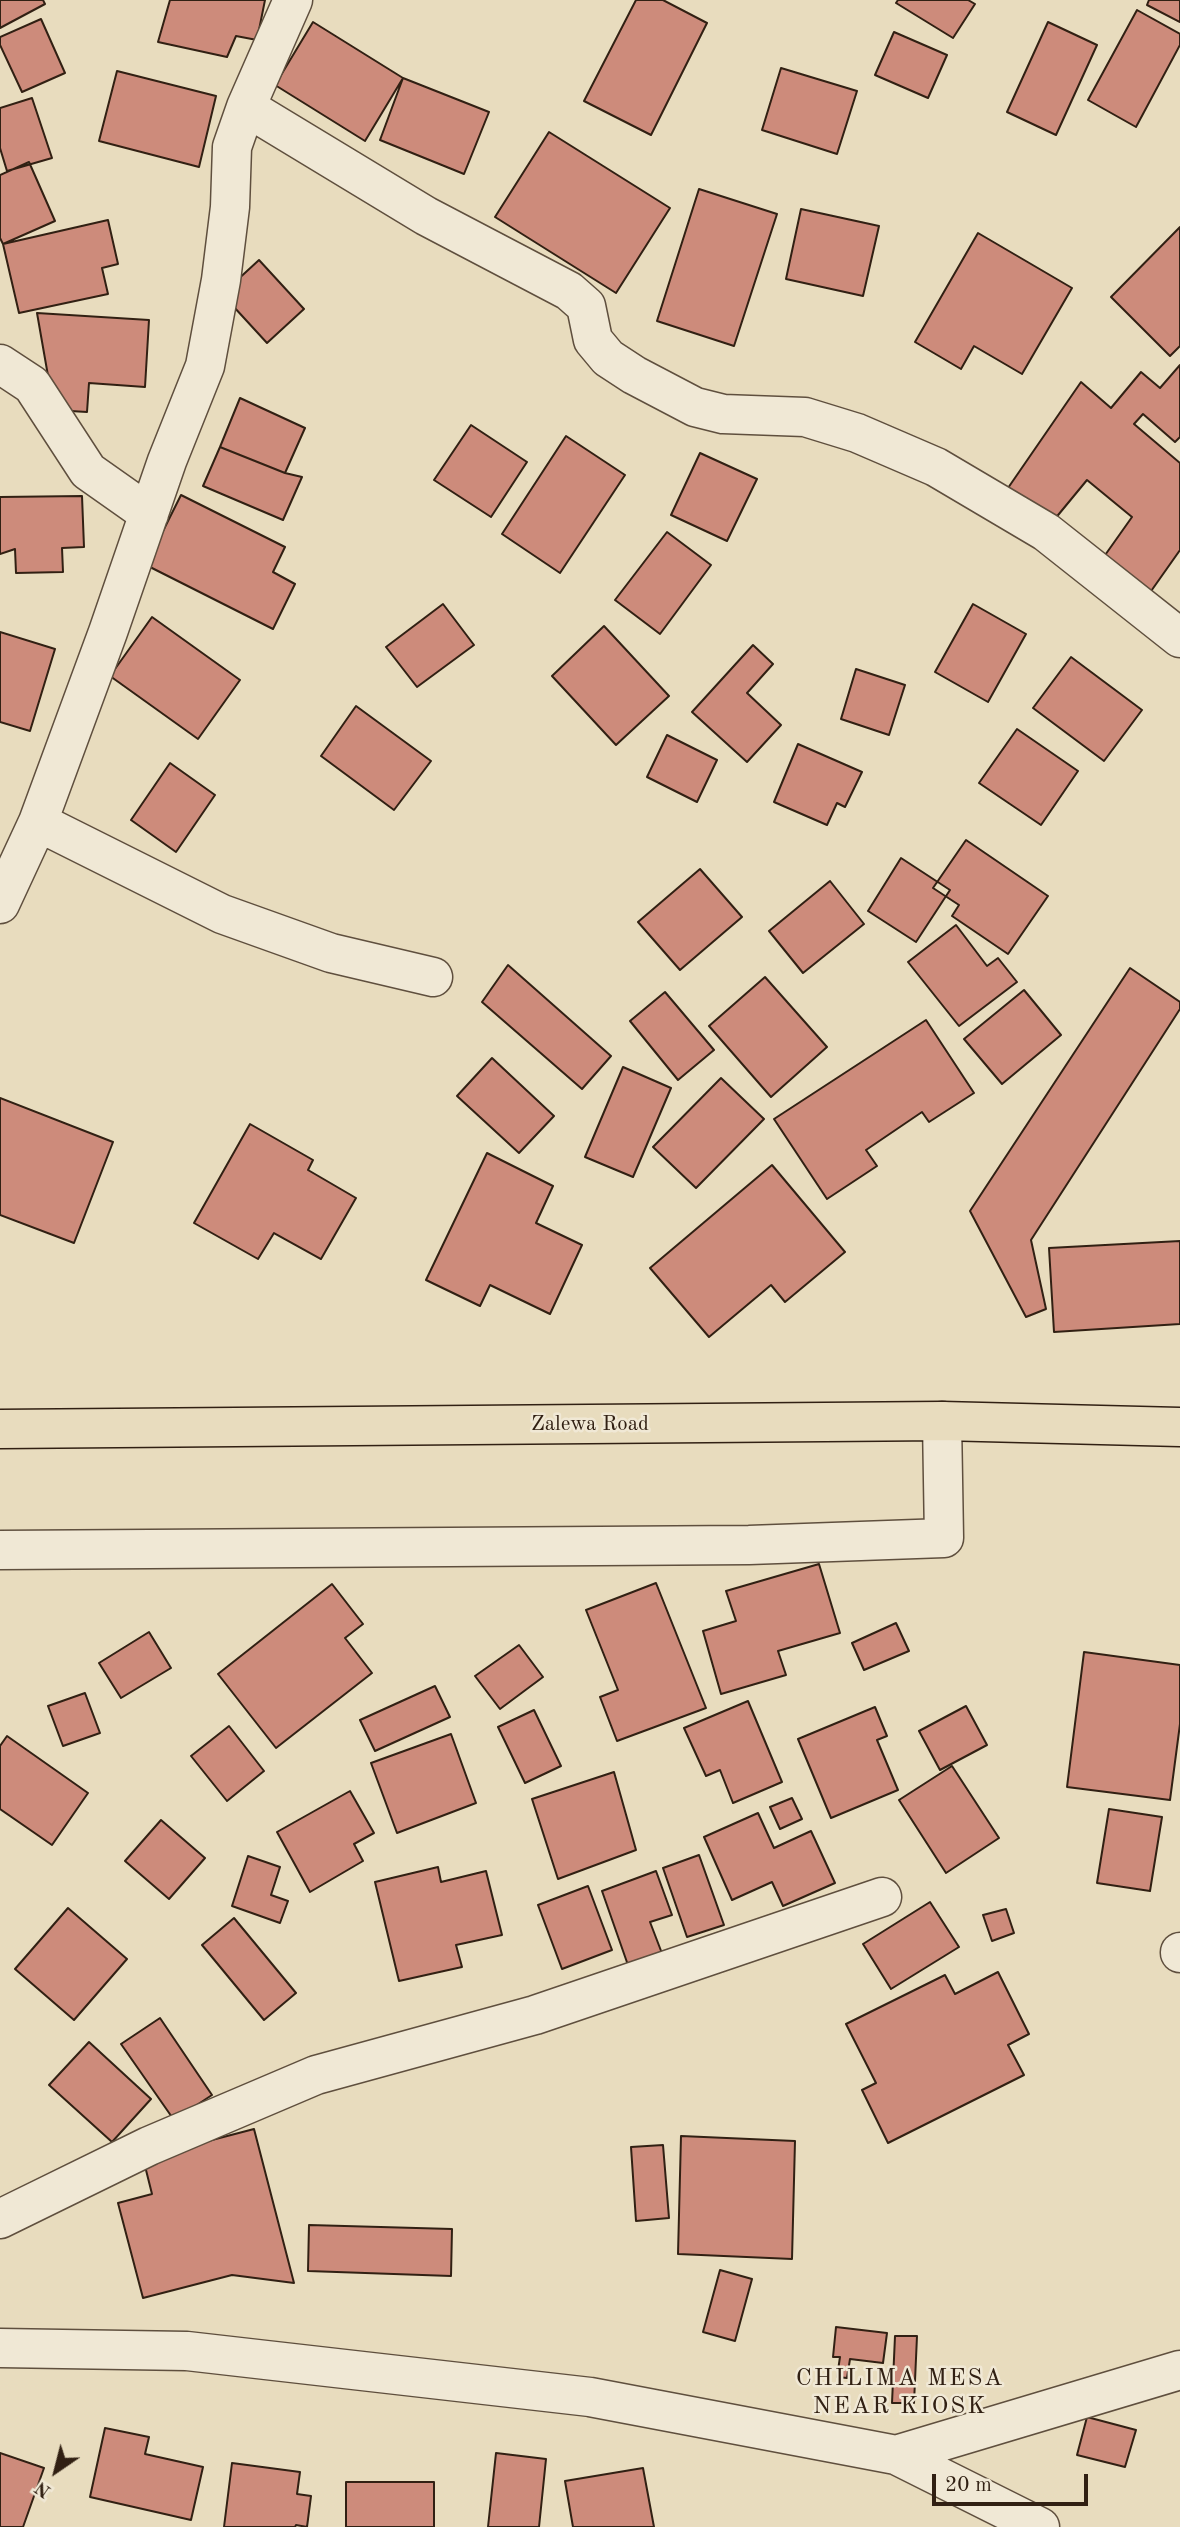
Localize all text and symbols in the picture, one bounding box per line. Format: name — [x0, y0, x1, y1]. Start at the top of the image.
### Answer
street label: Zalewa Road — [531, 1411, 649, 1437]
district label: CHILIMA MESA NEAR KIOSK — [797, 2365, 1003, 2421]
north arrow — [21, 2436, 91, 2506]
scale bar — [935, 2460, 1091, 2504]
text: 20 m — [945, 2475, 992, 2496]
text: N — [32, 2477, 55, 2501]

